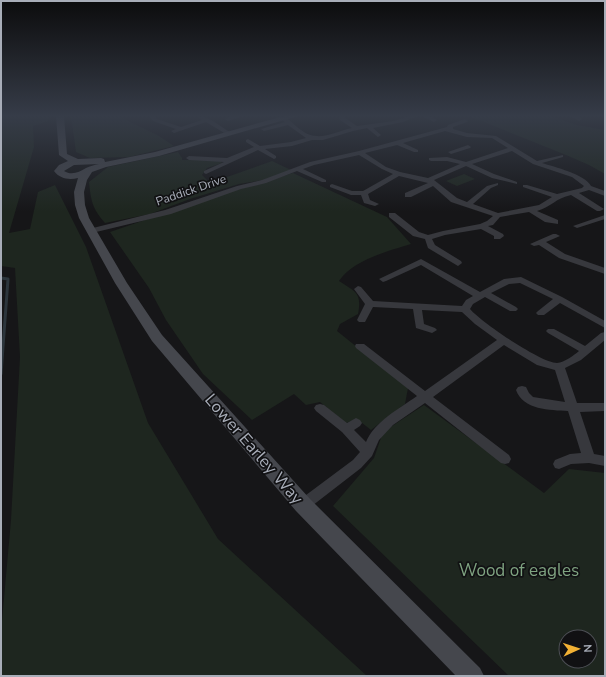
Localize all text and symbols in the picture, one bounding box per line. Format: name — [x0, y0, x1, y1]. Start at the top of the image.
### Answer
street label: Paddick Drive — [154, 170, 228, 210]
street label: Lower Earley Way — [200, 389, 309, 509]
park label: Wood of eagles — [459, 559, 579, 582]
north arrow — [558, 629, 598, 669]
text: N — [580, 644, 595, 653]

